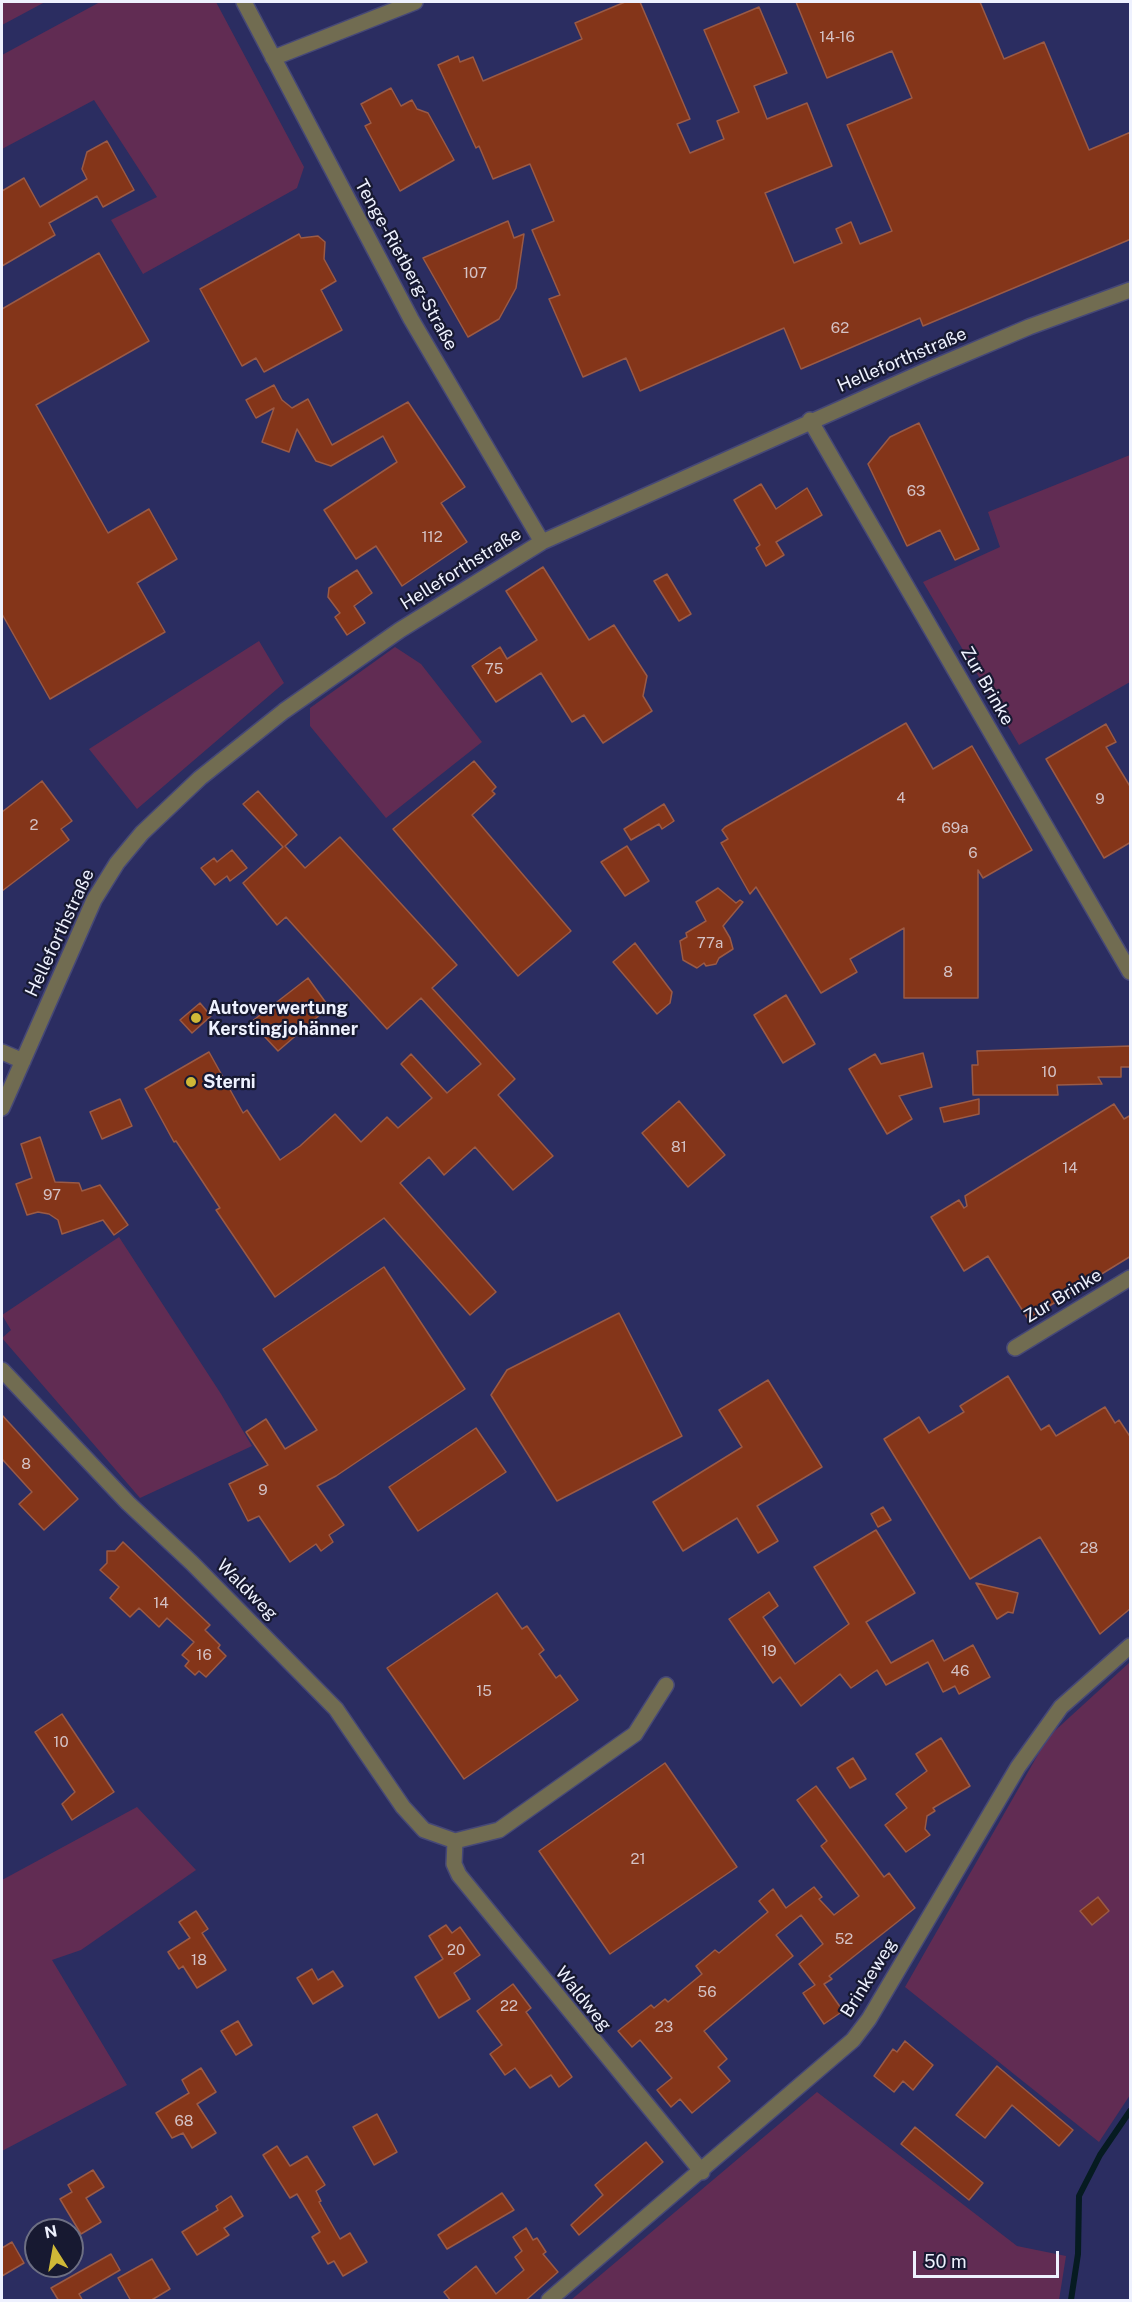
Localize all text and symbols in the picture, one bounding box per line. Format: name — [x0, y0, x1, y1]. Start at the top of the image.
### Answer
house number: 14-16 — [819, 28, 855, 46]
street label: Tenge-Rietberg-Straße — [350, 176, 462, 354]
house number: 107 — [463, 264, 487, 282]
house number: 62 — [831, 319, 849, 337]
street label: Helleforthstraße — [834, 323, 970, 397]
house number: 63 — [907, 482, 925, 500]
street label: Helleforthstraße — [397, 523, 525, 615]
house number: 112 — [421, 528, 443, 546]
street label: Zur Brinke — [956, 643, 1018, 729]
house number: 75 — [485, 660, 503, 678]
house number: 4 — [896, 789, 906, 807]
house number: 9 — [1095, 790, 1105, 808]
house number: 2 — [30, 816, 38, 834]
house number: 69a — [942, 819, 968, 837]
house number: 6 — [968, 844, 978, 862]
street label: Helleforthstraße — [21, 866, 99, 1000]
house number: 77a — [697, 934, 723, 952]
house number: 8 — [943, 963, 953, 981]
place label: Autoverwertung Kerstingjohänner — [208, 997, 358, 1040]
marker: Autoverwertung Kerstingjohänner — [189, 1011, 203, 1025]
house number: 10 — [1041, 1063, 1057, 1081]
place label: Sterni — [203, 1071, 256, 1093]
marker: Sterni — [184, 1075, 198, 1089]
house number: 81 — [671, 1138, 687, 1156]
house number: 14 — [1062, 1159, 1078, 1177]
house number: 97 — [43, 1186, 61, 1204]
street label: Zur Brinke — [1020, 1264, 1106, 1328]
house number: 8 — [21, 1455, 31, 1473]
house number: 9 — [258, 1481, 268, 1499]
house number: 28 — [1080, 1539, 1098, 1557]
street label: Waldweg — [212, 1555, 282, 1625]
house number: 14 — [153, 1594, 169, 1612]
house number: 19 — [761, 1642, 777, 1660]
house number: 16 — [196, 1646, 212, 1664]
house number: 46 — [951, 1662, 969, 1680]
house number: 15 — [476, 1682, 492, 1700]
house number: 10 — [53, 1733, 69, 1751]
house number: 21 — [630, 1850, 646, 1868]
house number: 52 — [835, 1930, 853, 1948]
street label: Brinkeweg — [836, 1935, 902, 2021]
house number: 20 — [447, 1941, 465, 1959]
house number: 18 — [191, 1951, 207, 1969]
street label: Waldweg — [550, 1962, 616, 2036]
house number: 56 — [698, 1983, 716, 2001]
house number: 22 — [500, 1997, 518, 2015]
house number: 23 — [655, 2018, 673, 2036]
house number: 68 — [175, 2112, 193, 2130]
north arrow — [24, 2218, 84, 2278]
text: N — [43, 2221, 59, 2242]
scale bar — [916, 2239, 1062, 2277]
text: 50 m — [924, 2251, 967, 2272]

